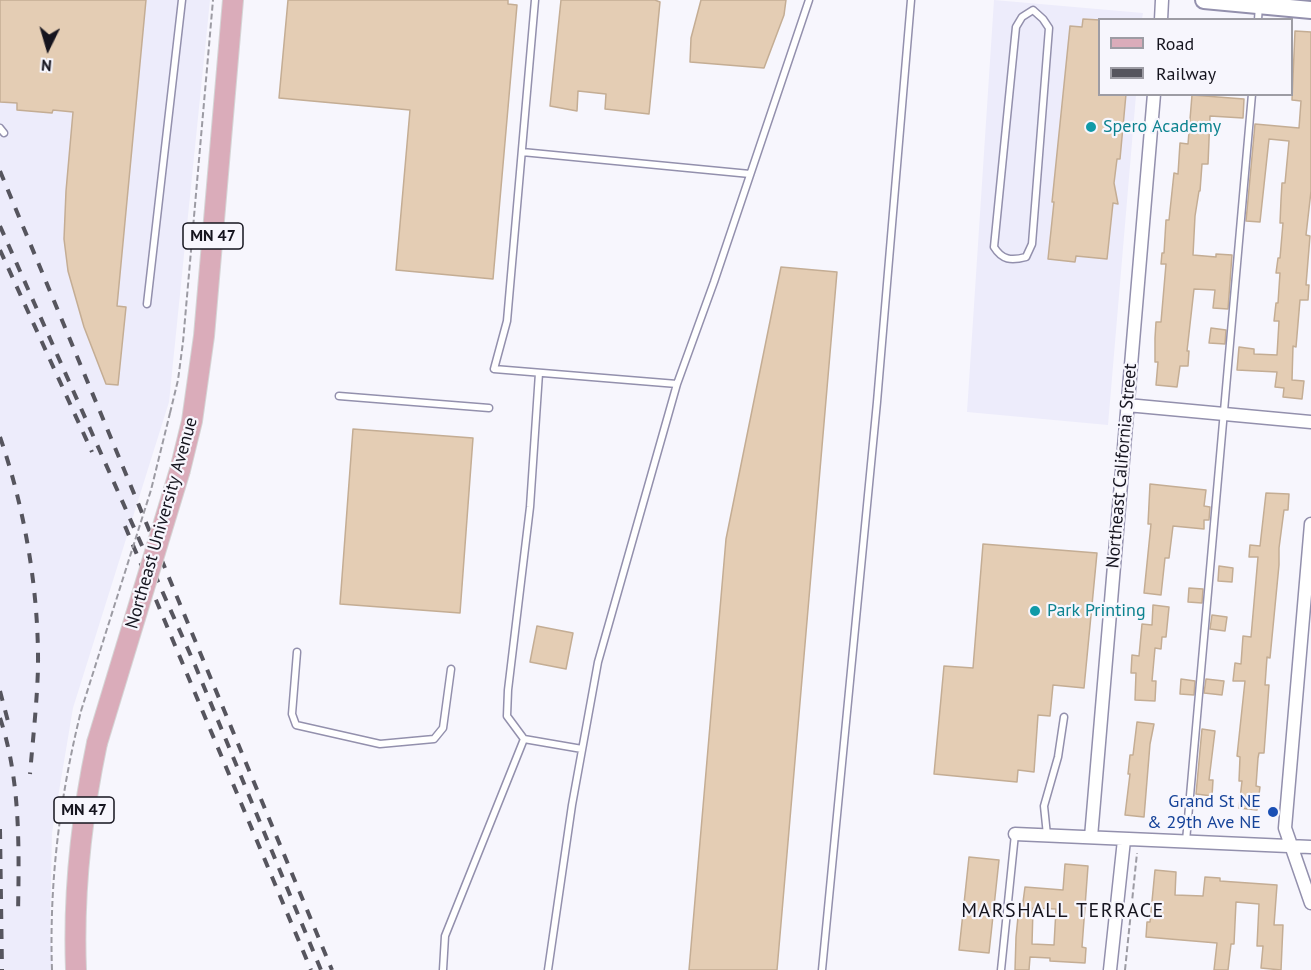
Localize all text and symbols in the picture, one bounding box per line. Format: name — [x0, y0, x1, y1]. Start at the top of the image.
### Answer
north arrow — [18, 18, 78, 78]
legend — [1098, 18, 1293, 96]
text: Road — [1156, 32, 1194, 55]
text: N — [40, 56, 53, 76]
text: Railway — [1156, 62, 1216, 85]
place label: Spero Academy — [1103, 116, 1221, 138]
marker: Spero Academy — [1084, 120, 1098, 134]
road number: MN 47 — [183, 223, 243, 249]
street label: Northeast California Street — [1102, 363, 1142, 569]
street label: Northeast University Avenue — [121, 415, 203, 631]
place label: Park Printing — [1047, 600, 1146, 622]
marker: Park Printing — [1028, 604, 1042, 618]
place label: Grand St NE & 29th Ave NE — [1147, 791, 1261, 834]
road number: MN 47 — [54, 797, 114, 823]
marker: Grand St NE & 29th Ave NE — [1266, 805, 1280, 819]
district label: MARSHALL TERRACE — [961, 899, 1165, 923]

